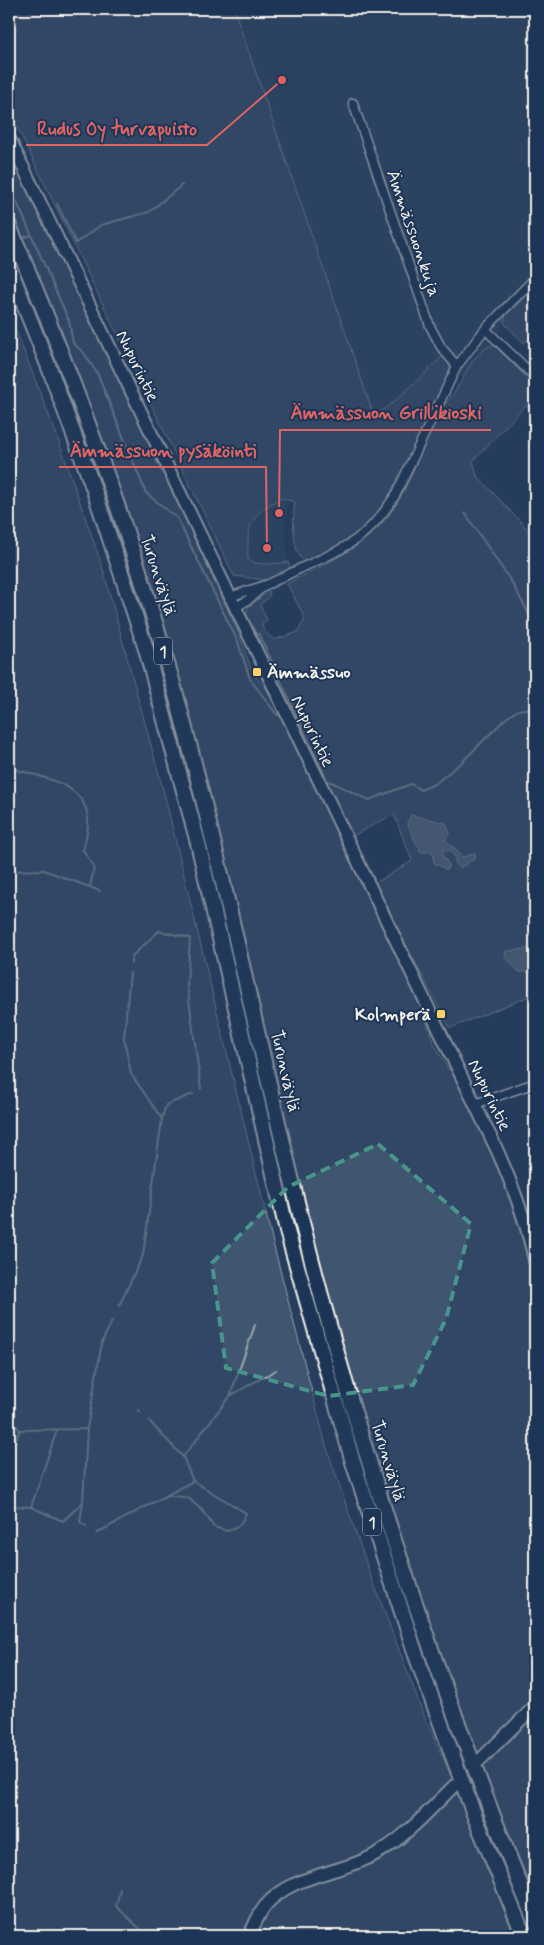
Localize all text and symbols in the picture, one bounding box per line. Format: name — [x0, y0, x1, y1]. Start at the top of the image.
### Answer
callout: Rudus Oy turvapuisto — [26, 111, 207, 145]
text: Rudus Oy turvapuisto — [37, 117, 197, 143]
street label: Ämmässuonkuja — [380, 167, 446, 300]
street label: Nupurintie — [109, 327, 165, 406]
callout: Ämmässuon Grillikioski — [280, 396, 491, 430]
text: Ämmässuon Grillikioski — [290, 401, 482, 426]
callout: Ämmässuon pysäköinti — [59, 433, 266, 467]
text: Ämmässuon pysäköinti — [70, 439, 256, 464]
street label: Turunväylä — [134, 532, 182, 619]
road number: 1 — [154, 637, 172, 664]
place label: Ämmässuo — [267, 661, 351, 685]
marker: Ämmässuo — [251, 666, 263, 678]
street label: Nupurintie — [284, 692, 340, 771]
place label: Kolmperä — [355, 1003, 431, 1027]
marker: Kolmperä — [435, 1008, 447, 1020]
street label: Turunväylä — [264, 1028, 306, 1115]
street label: Nupurintie — [461, 1056, 517, 1135]
street label: Turunväylä — [364, 1418, 412, 1505]
road number: 1 — [363, 1508, 381, 1535]

